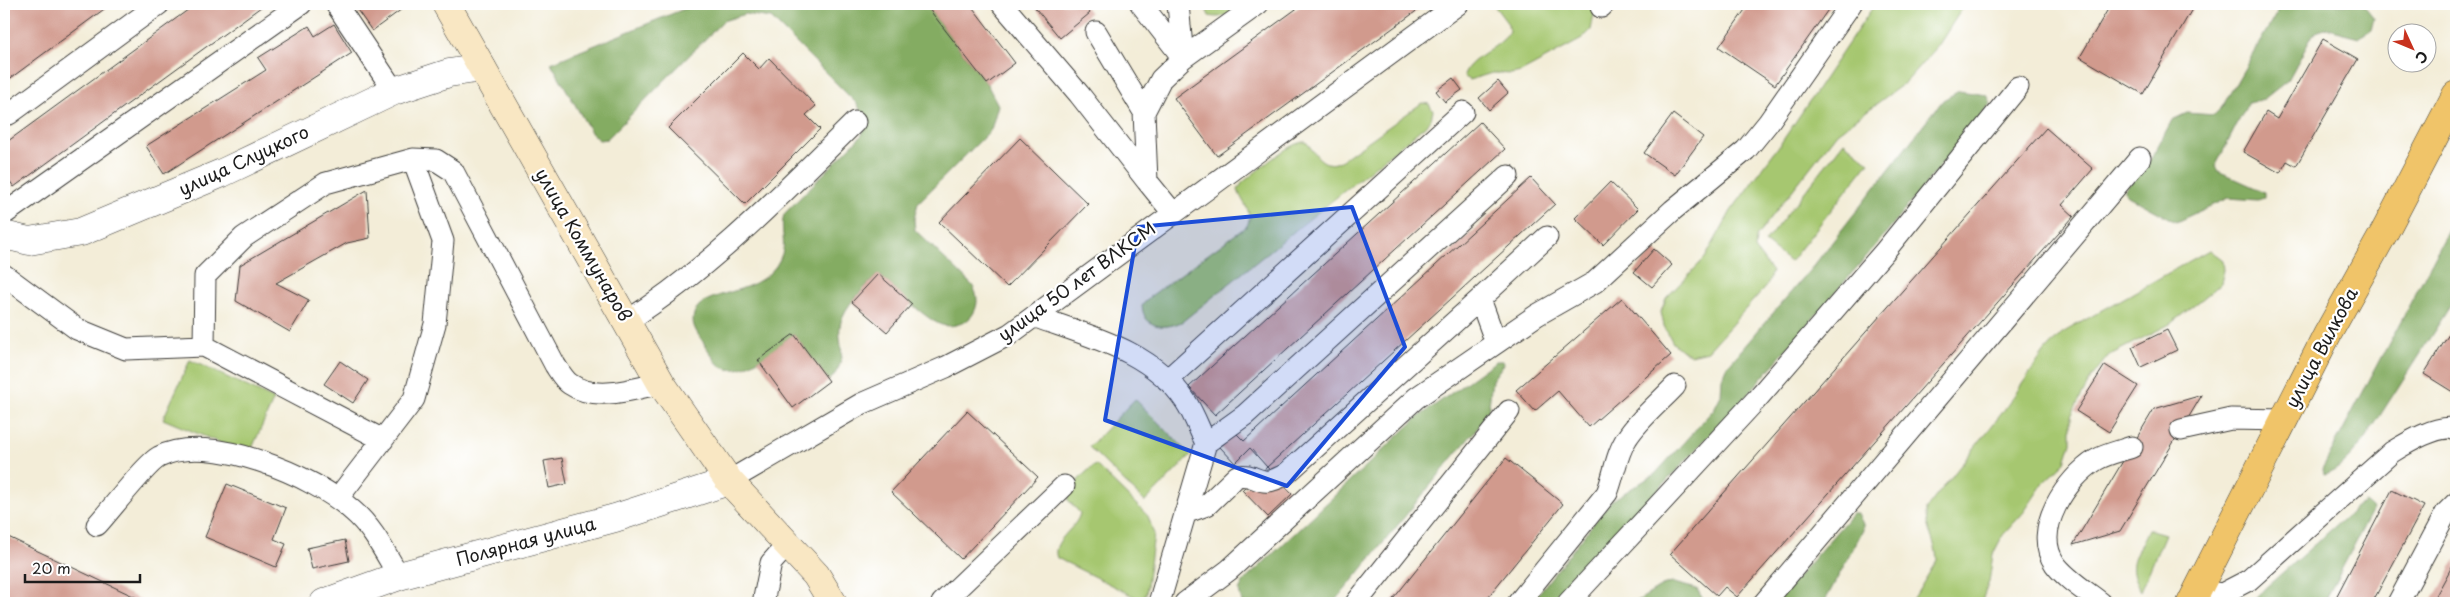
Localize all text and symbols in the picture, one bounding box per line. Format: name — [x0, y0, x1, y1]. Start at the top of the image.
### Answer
north arrow — [2388, 22, 2438, 72]
text: С — [2411, 46, 2433, 68]
street label: улица Слуцкого — [174, 118, 313, 202]
street label: улица Коммунаров — [529, 163, 639, 326]
street label: улица 50 лет ВЛКСМ — [992, 214, 1161, 347]
street label: улица Вилкова — [2278, 282, 2364, 412]
street label: Полярная улица — [453, 509, 599, 572]
scale bar — [25, 552, 140, 584]
text: 20 m — [32, 556, 71, 579]

